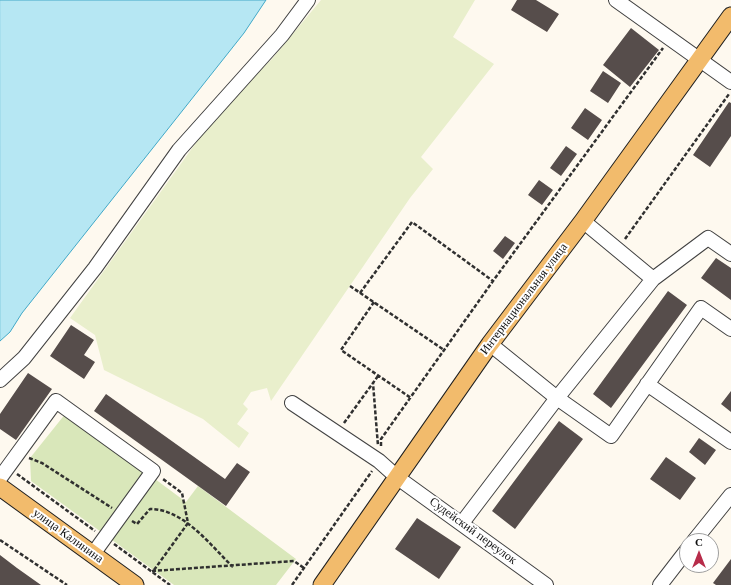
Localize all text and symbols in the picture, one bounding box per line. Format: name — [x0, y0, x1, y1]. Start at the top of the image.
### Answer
street label: Интернациональная улица — [477, 240, 571, 358]
street label: Судейский переулок — [427, 495, 519, 567]
street label: улица Калинина — [30, 506, 106, 566]
north arrow — [679, 533, 719, 573]
text: С — [695, 535, 703, 549]

